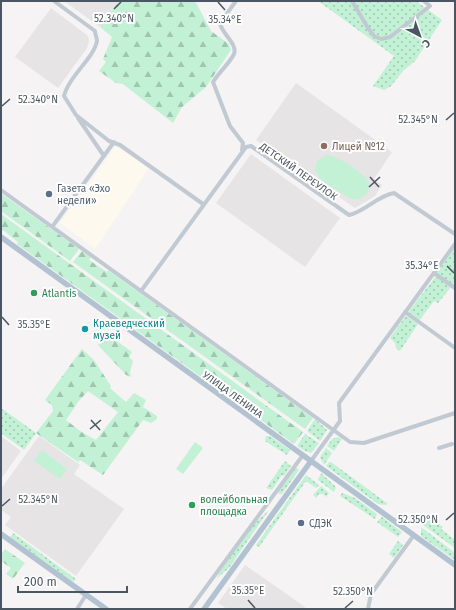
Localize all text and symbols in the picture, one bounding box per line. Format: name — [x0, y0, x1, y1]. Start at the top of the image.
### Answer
text: 52.340°N — [94, 13, 134, 25]
text: 35.34°E — [208, 14, 242, 26]
north arrow — [400, 16, 440, 56]
text: С — [419, 36, 433, 51]
text: 52.340°N — [18, 94, 58, 106]
text: 52.345°N — [398, 114, 438, 126]
street label: ДЕТСКИЙ ПЕРЕУЛОК — [257, 139, 340, 203]
marker: Лицей №12 — [319, 141, 329, 151]
place label: Лицей №12 — [332, 141, 385, 153]
place label: Газета «Эхо недели» — [57, 183, 110, 207]
marker: Газета «Эхо недели» — [44, 189, 54, 199]
text: 35.34°E — [405, 260, 439, 272]
marker: Atlantis — [29, 288, 39, 298]
place label: Atlantis — [42, 288, 77, 300]
place label: Краеведческий музей — [93, 318, 165, 342]
text: 35.35°E — [18, 319, 50, 331]
marker: Краеведческий музей — [80, 324, 90, 334]
street label: УЛИЦА ЛЕНИНА — [200, 369, 265, 421]
text: 52.345°N — [18, 494, 58, 506]
place label: волейбольная площадка — [200, 494, 268, 518]
marker: волейбольная площадка — [187, 500, 197, 510]
text: 52.350°N — [398, 514, 438, 526]
marker: СДЭК — [296, 518, 306, 528]
place label: СДЭК — [309, 518, 332, 530]
scale bar — [18, 568, 127, 594]
text: 200 m — [24, 575, 57, 589]
text: 35.35°E — [232, 585, 264, 597]
text: 52.350°N — [333, 586, 373, 598]

